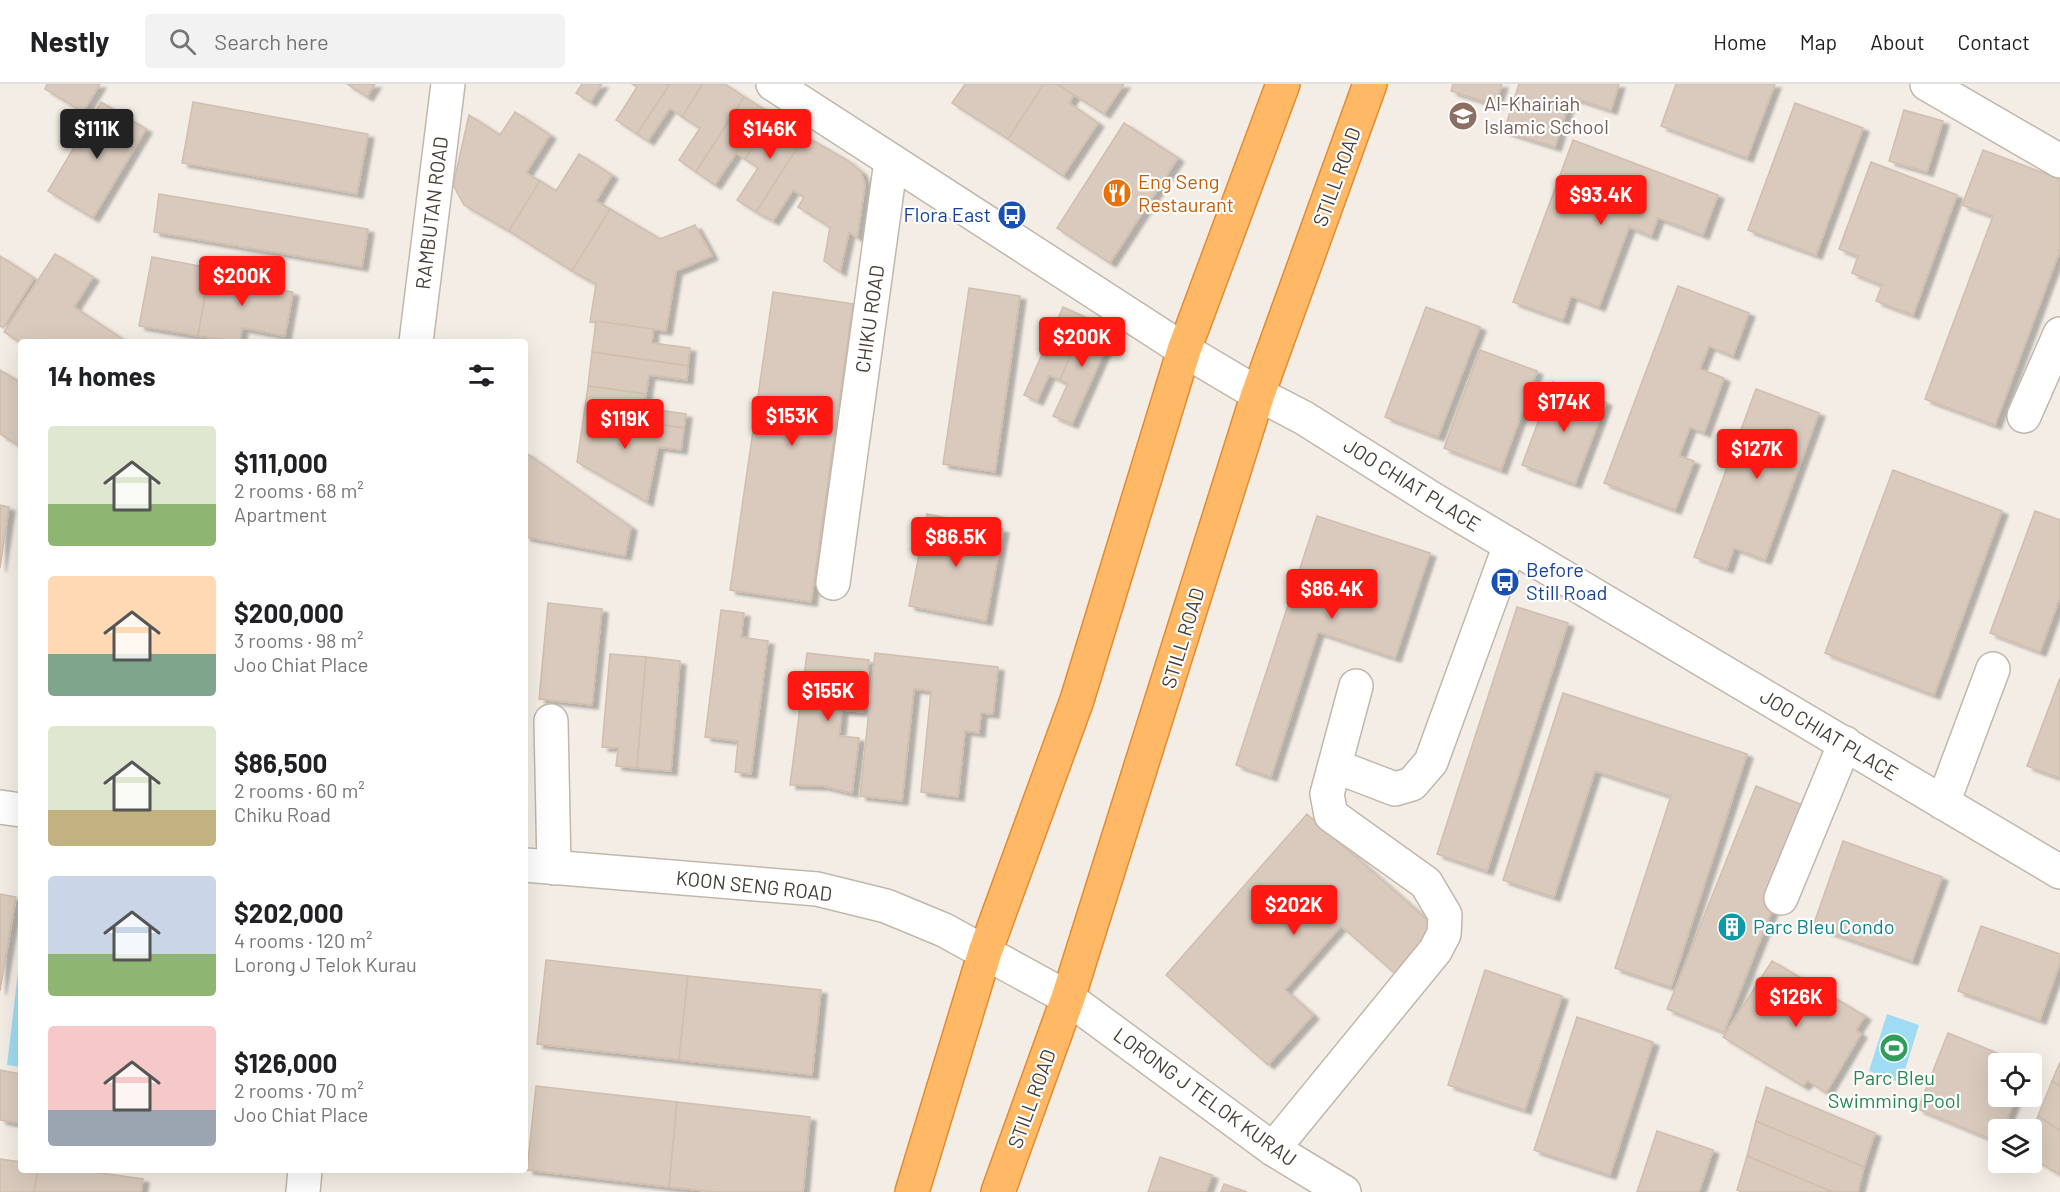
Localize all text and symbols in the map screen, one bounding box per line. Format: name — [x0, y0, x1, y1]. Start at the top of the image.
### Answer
search box — [145, 14, 565, 68]
text: Nestly — [30, 24, 109, 58]
icon: search — [166, 25, 199, 58]
text: Search here — [214, 28, 329, 54]
text: Home — [1713, 29, 1767, 54]
text: Map — [1800, 29, 1837, 54]
text: About — [1870, 29, 1925, 54]
text: Contact — [1958, 29, 2030, 54]
place label: Al-Khairiah Islamic School — [1484, 91, 1609, 138]
school or university icon: Al-Khairiah Islamic School — [1447, 100, 1479, 132]
pin: $111K — [55, 109, 139, 160]
pin: $146K — [728, 109, 812, 160]
text: $111K — [74, 116, 120, 140]
text: $146K — [743, 116, 797, 140]
street label: STILL ROAD — [1307, 124, 1365, 229]
street label: RAMBUTAN ROAD — [410, 135, 452, 291]
place label: Eng Seng Restaurant — [1138, 169, 1234, 216]
pin: $93.4K — [1552, 175, 1650, 226]
restaurant icon: Eng Seng Restaurant — [1101, 177, 1133, 209]
text: $93.4K — [1570, 182, 1632, 206]
bus stop icon: Flora East — [996, 199, 1028, 231]
place label: Flora East — [903, 202, 991, 226]
pin: $200K — [200, 256, 284, 307]
text: $200K — [213, 263, 271, 287]
street label: CHIKU ROAD — [850, 263, 888, 374]
pin: $200K — [1040, 317, 1124, 368]
text: $200K — [1053, 324, 1111, 348]
icon: filters — [465, 359, 498, 392]
text: 14 homes — [48, 360, 155, 391]
pin: $174K — [1522, 382, 1606, 433]
text: $174K — [1537, 389, 1591, 413]
pin: $153K — [750, 396, 834, 447]
pin: $119K — [583, 399, 667, 450]
text: $153K — [766, 403, 818, 427]
text: $119K — [601, 406, 649, 430]
pin: $127K — [1715, 429, 1799, 480]
street label: JOO CHIAT PLACE — [1340, 432, 1485, 536]
text: $127K — [1731, 436, 1783, 460]
text: $111,000 — [234, 447, 328, 478]
icon: home — [96, 450, 168, 522]
text: 2 rooms · 68 m² — [234, 478, 364, 502]
text: Apartment — [234, 502, 327, 526]
pin: $86.5K — [907, 517, 1005, 568]
text: $86.5K — [925, 524, 987, 548]
place label: Before Still Road — [1526, 557, 1607, 604]
bus stop icon: Before Still Road — [1489, 566, 1521, 598]
pin: $86.4K — [1283, 569, 1381, 620]
text: $86.4K — [1300, 576, 1364, 600]
street label: STILL ROAD — [1155, 585, 1209, 691]
text: $200,000 — [234, 597, 344, 628]
icon: home — [96, 600, 168, 672]
text: 3 rooms · 98 m² — [234, 628, 364, 652]
text: Joo Chiat Place — [234, 652, 368, 676]
pin: $155K — [786, 671, 870, 722]
text: $155K — [802, 678, 854, 702]
street label: JOO CHIAT PLACE — [1756, 683, 1903, 785]
text: $86,500 — [234, 747, 327, 778]
icon: home — [96, 750, 168, 822]
text: 2 rooms · 60 m² — [234, 778, 365, 802]
text: Chiku Road — [234, 802, 331, 826]
street label: KOON SENG ROAD — [675, 865, 833, 905]
pin: $202K — [1252, 885, 1336, 936]
text: $202K — [1265, 892, 1323, 916]
text: $202,000 — [234, 897, 344, 928]
icon: home — [96, 900, 168, 972]
building icon: Parc Bleu Condo — [1716, 911, 1748, 943]
place label: Parc Bleu Condo — [1753, 914, 1895, 938]
text: 4 rooms · 120 m² — [234, 928, 372, 952]
text: Lorong J Telok Kurau — [234, 952, 417, 976]
pin: $126K — [1754, 977, 1838, 1028]
text: $126K — [1770, 984, 1822, 1008]
street label: LORONG J TELOK KURAU — [1109, 1022, 1302, 1171]
sports icon: Parc Bleu Swimming Pool — [1878, 1032, 1910, 1064]
street label: STILL ROAD — [1002, 1046, 1060, 1151]
text: $126,000 — [234, 1047, 337, 1078]
icon: home — [96, 1050, 168, 1122]
map controls — [1988, 1053, 2042, 1173]
button: locate — [1988, 1053, 2042, 1107]
place label: Parc Bleu Swimming Pool — [1828, 1065, 1960, 1112]
text: 2 rooms · 70 m² — [234, 1078, 364, 1102]
text: Joo Chiat Place — [234, 1102, 368, 1126]
button: layers — [1988, 1119, 2042, 1173]

